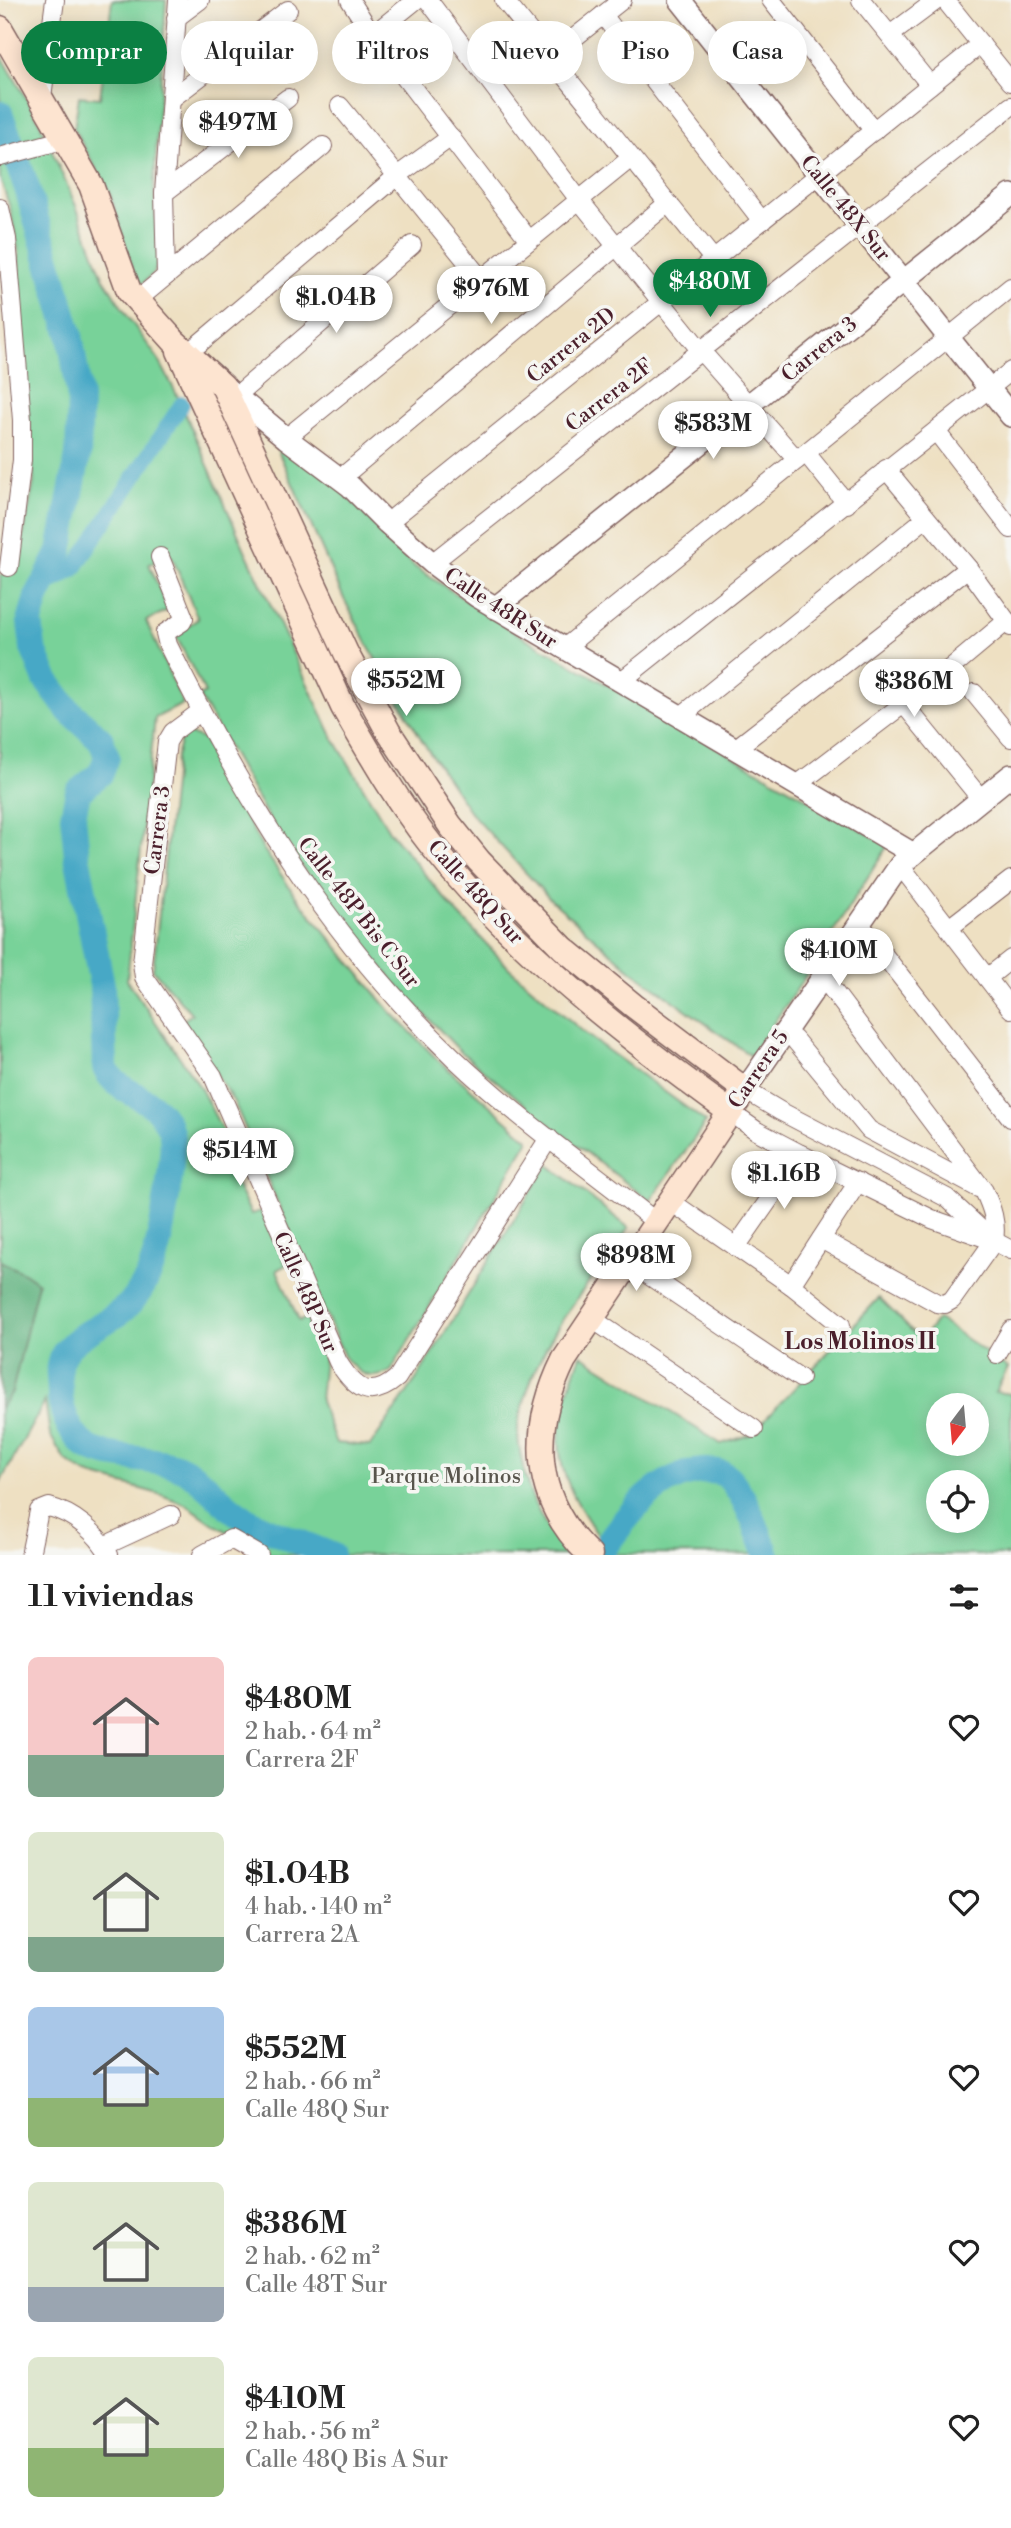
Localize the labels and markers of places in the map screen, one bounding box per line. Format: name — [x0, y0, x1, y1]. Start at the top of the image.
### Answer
pin: $497M — [189, 100, 287, 160]
pin: $480M — [661, 260, 759, 319]
pin: $976M — [442, 266, 540, 326]
pin: $1.04B — [279, 276, 393, 335]
pin: $583M — [664, 402, 762, 461]
pin: $552M — [357, 658, 455, 718]
pin: $386M — [865, 660, 963, 719]
pin: $410M — [790, 928, 888, 988]
pin: $514M — [191, 1128, 289, 1188]
pin: $1.16B — [727, 1152, 841, 1211]
pin: $898M — [587, 1234, 685, 1293]

